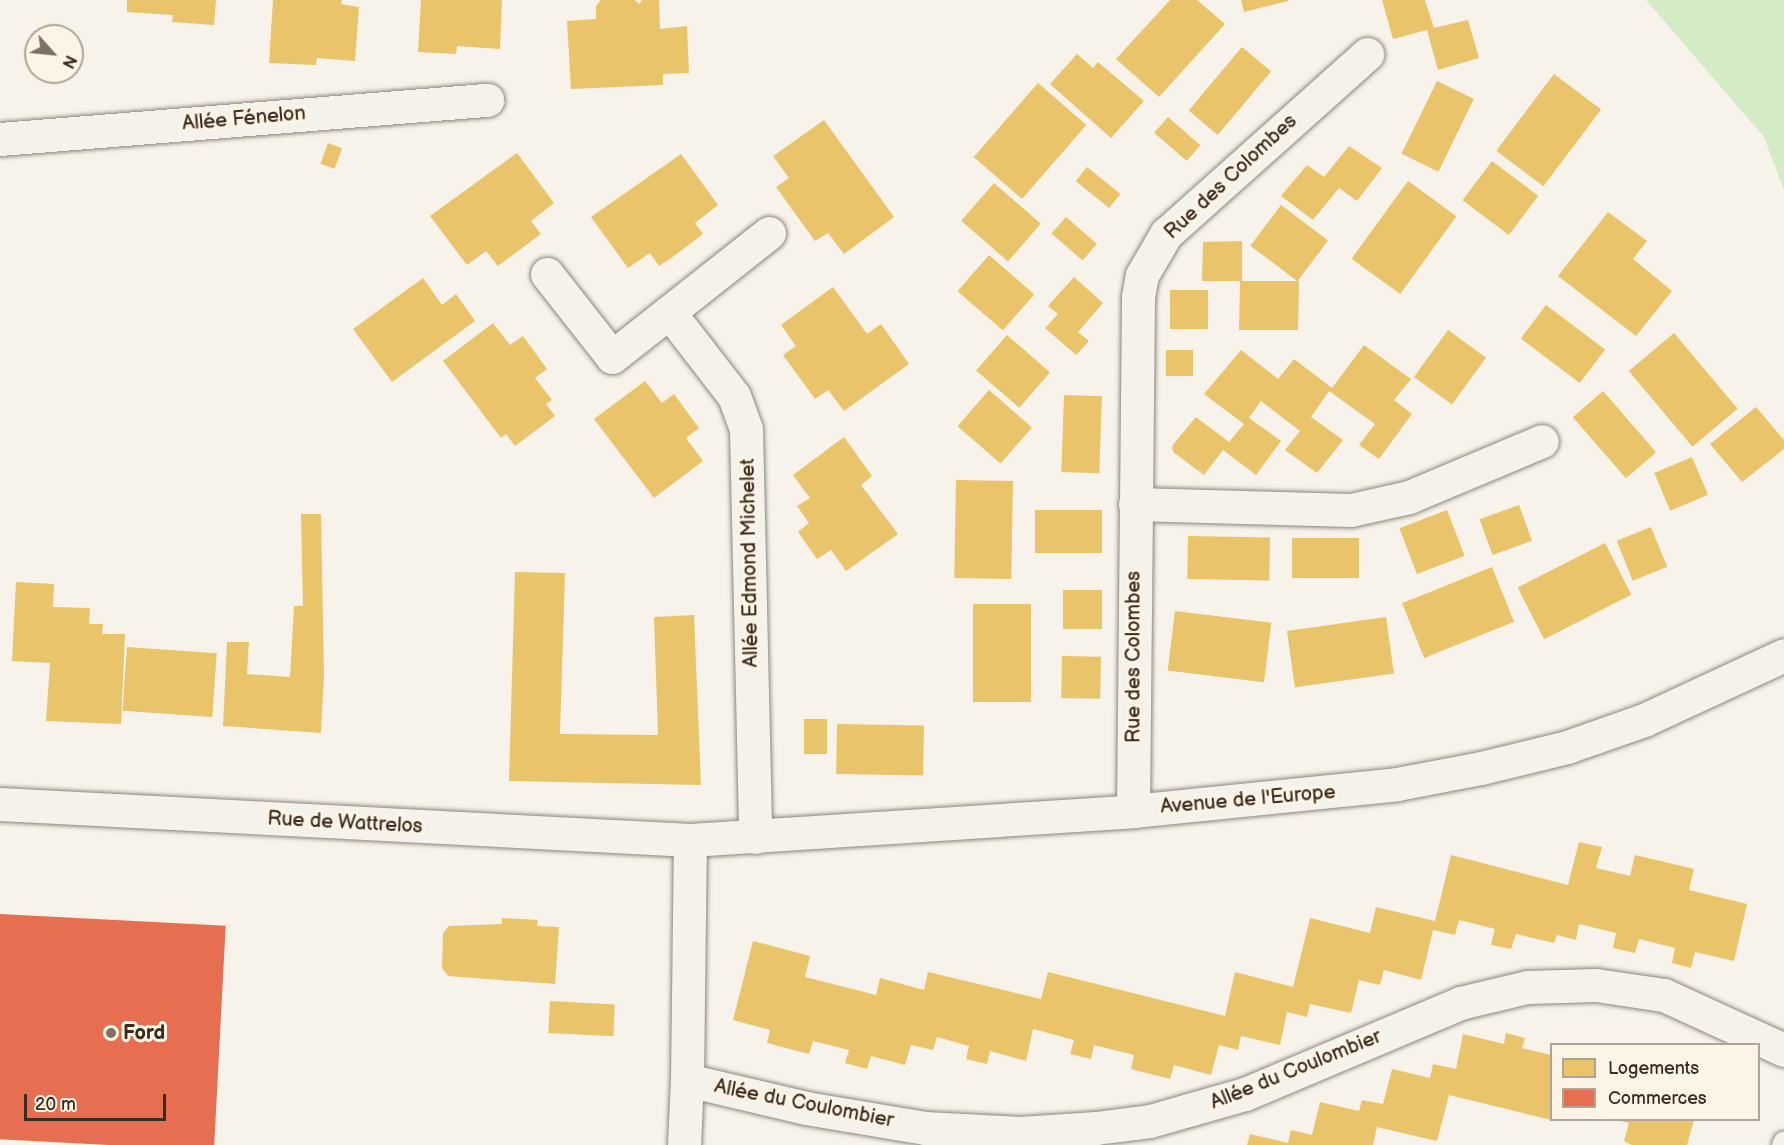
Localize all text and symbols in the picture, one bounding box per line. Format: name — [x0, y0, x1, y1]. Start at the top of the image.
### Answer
north arrow — [24, 24, 84, 84]
text: N — [58, 52, 80, 71]
street label: Allée Fénelon — [181, 102, 307, 136]
street label: Rue des Colombes — [1160, 109, 1302, 245]
street label: Allée Edmond Michelet — [736, 458, 764, 668]
street label: Rue des Colombes — [1122, 571, 1146, 743]
street label: Avenue de l'Europe — [1159, 780, 1337, 820]
street label: Rue de Wattrelos — [266, 807, 424, 839]
place label: Ford — [123, 1021, 165, 1045]
street label: Allée du Coulombier — [1207, 1025, 1385, 1115]
marker: Ford — [104, 1026, 118, 1040]
legend — [1550, 1043, 1760, 1121]
text: Logements — [1608, 1058, 1699, 1079]
street label: Allée du Coulombier — [712, 1075, 896, 1133]
scale bar — [27, 1082, 170, 1120]
text: Commerces — [1608, 1088, 1707, 1109]
text: 20 m — [35, 1094, 76, 1115]

